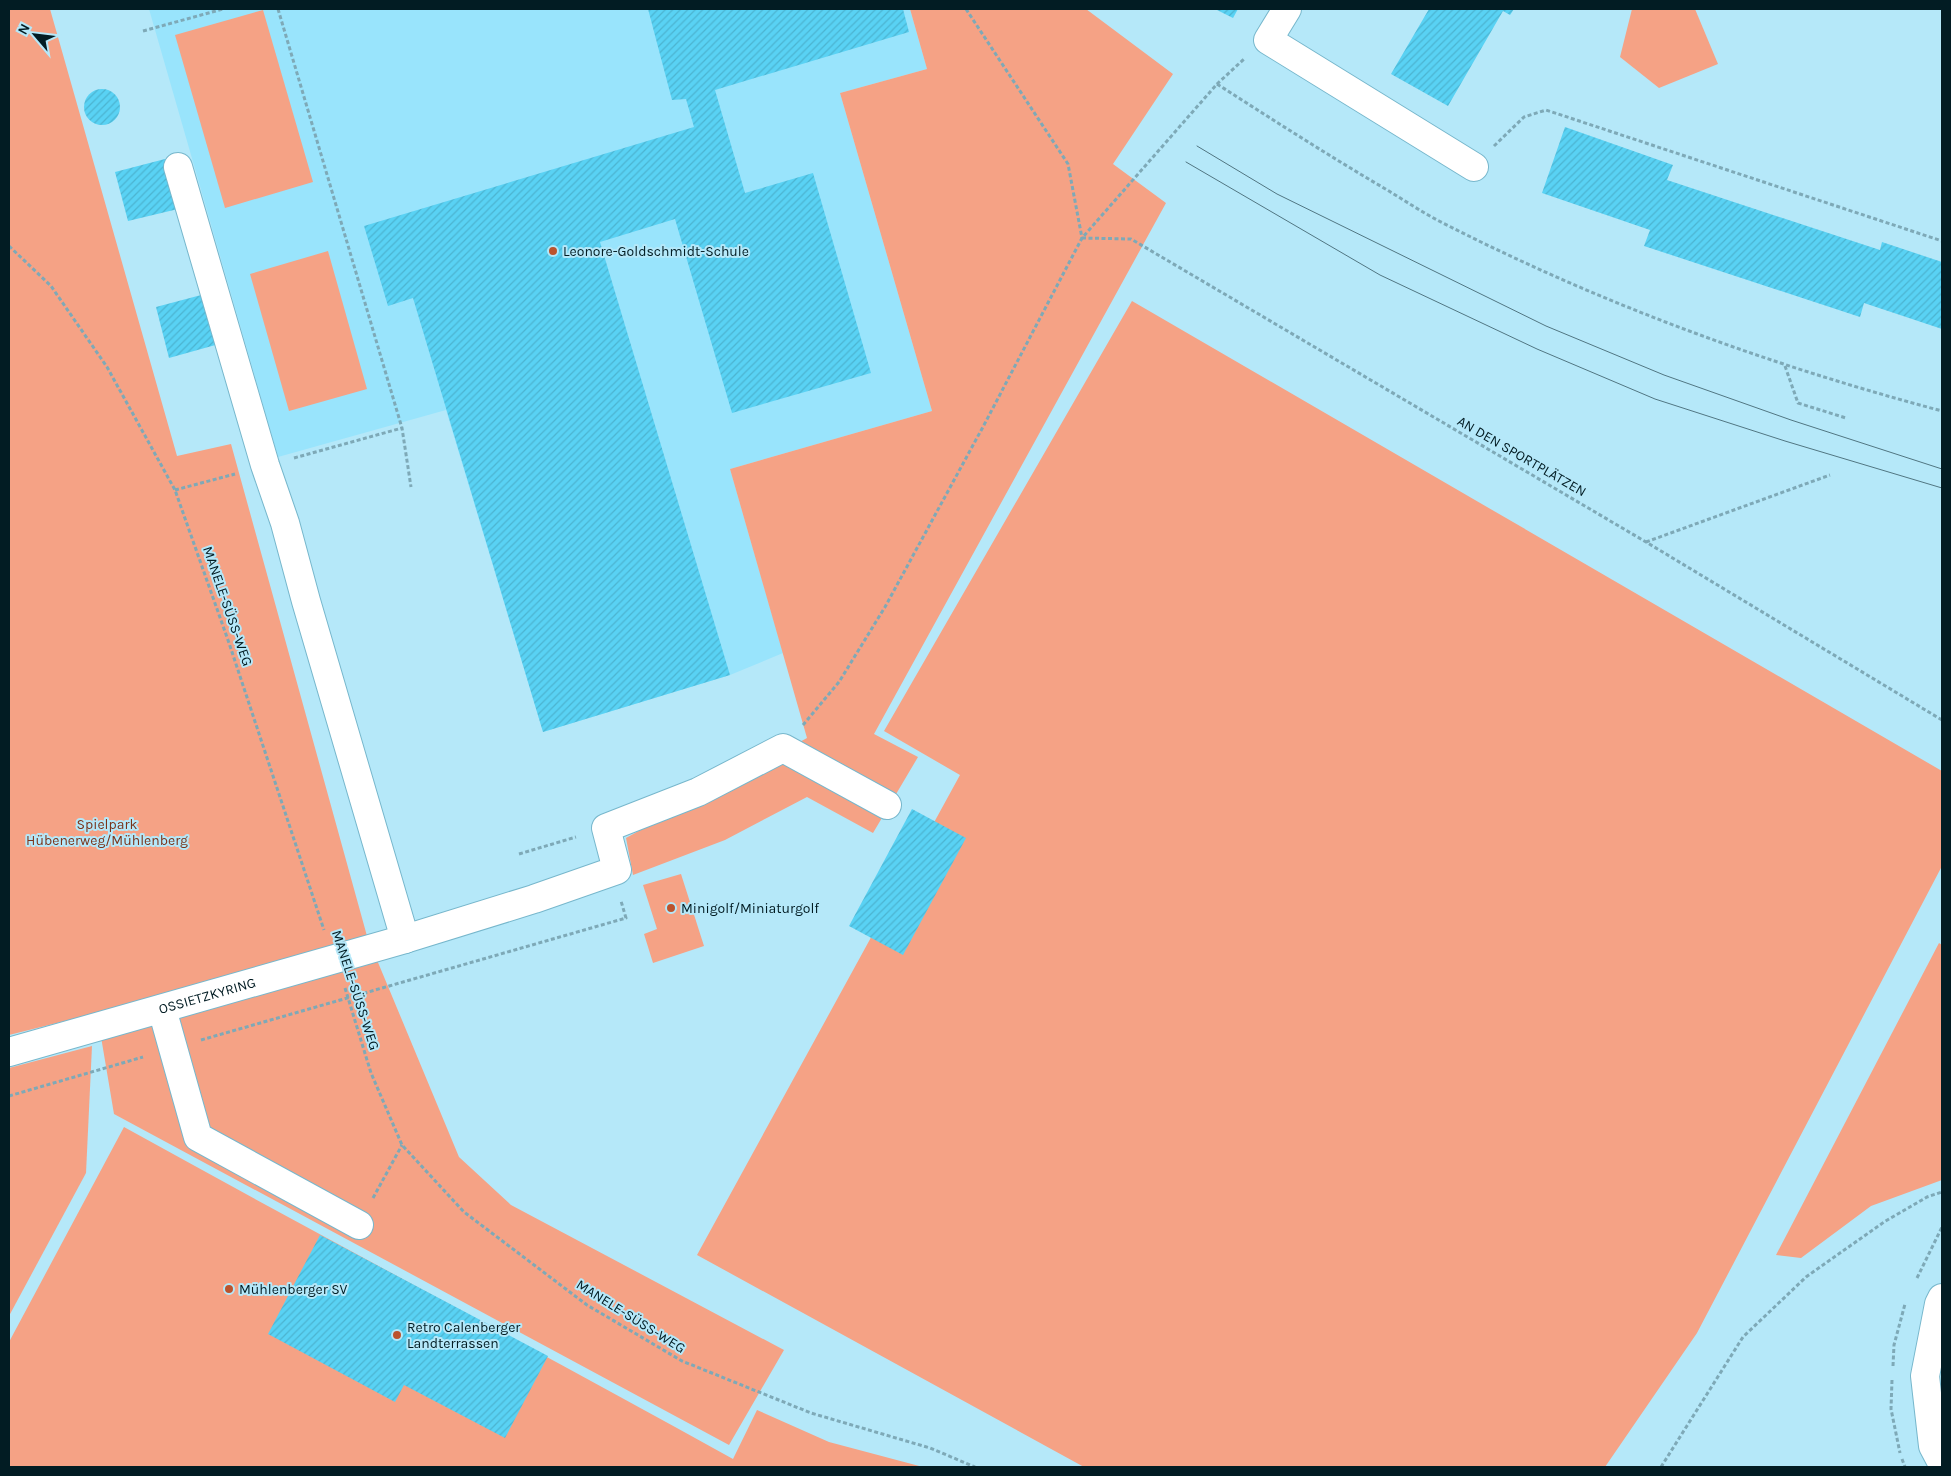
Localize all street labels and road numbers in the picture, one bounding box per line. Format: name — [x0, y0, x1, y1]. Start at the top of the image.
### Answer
street label: AN DEN SPORTPLÄTZEN — [1454, 413, 1589, 500]
street label: MANELE-SÜSS-WEG — [199, 544, 256, 668]
street label: MANELE-SÜSS-WEG — [328, 928, 383, 1052]
street label: OSSIETZKYRING — [157, 974, 258, 1018]
street label: MANELE-SÜSS-WEG — [573, 1276, 688, 1357]

